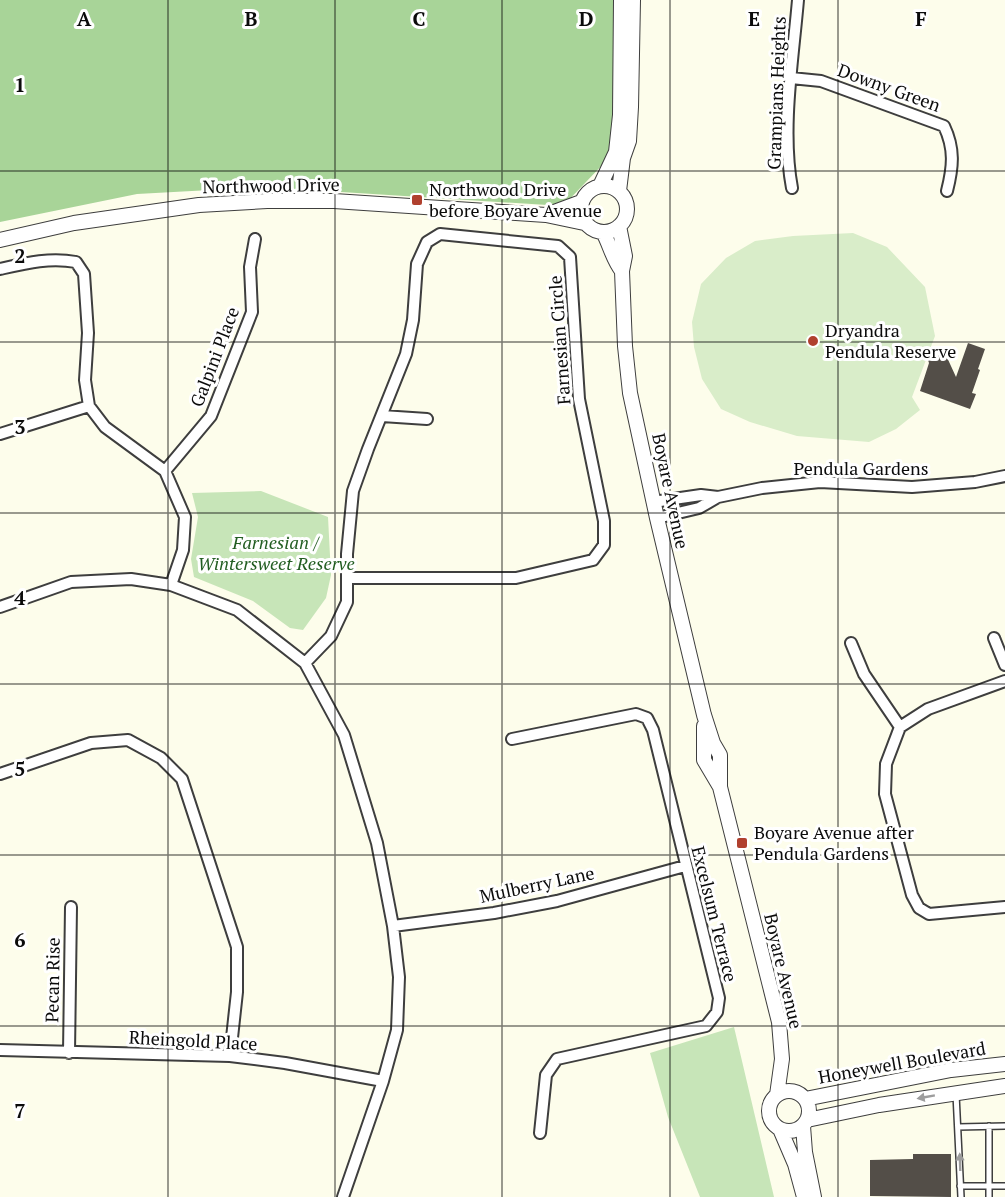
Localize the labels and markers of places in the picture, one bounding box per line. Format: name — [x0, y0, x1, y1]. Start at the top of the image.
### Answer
place label: Northwood Drive before Boyare Avenue — [429, 177, 602, 222]
marker: Northwood Drive before Boyare Avenue — [410, 193, 424, 207]
place label: Dryandra Pendula Reserve — [825, 318, 956, 363]
marker: Dryandra Pendula Reserve — [806, 334, 820, 348]
place label: Boyare Avenue after Pendula Gardens — [754, 820, 914, 865]
marker: Boyare Avenue after Pendula Gardens — [735, 836, 749, 850]

